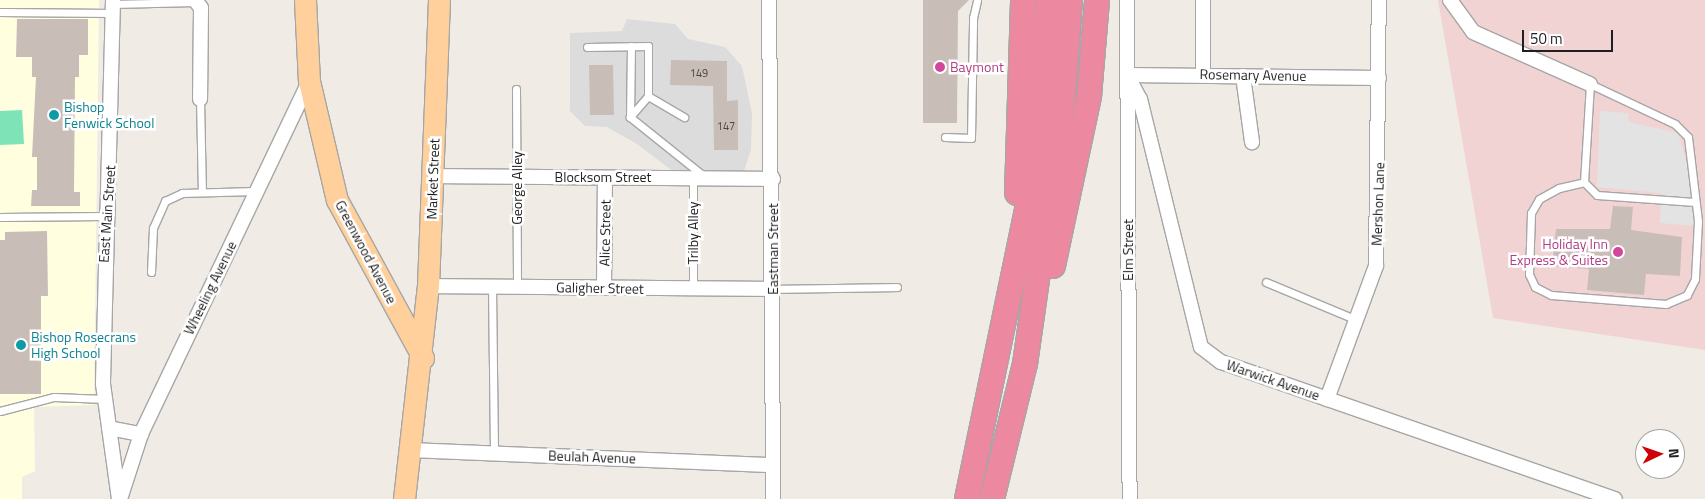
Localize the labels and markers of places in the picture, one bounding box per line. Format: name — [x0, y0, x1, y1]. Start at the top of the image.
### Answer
place label: Baymont — [950, 59, 1004, 75]
marker: Baymont — [934, 61, 946, 73]
place label: Bishop Fenwick School — [64, 99, 154, 132]
marker: Bishop Fenwick School — [48, 109, 60, 121]
place label: Holiday Inn Express & Suites — [1509, 236, 1608, 268]
marker: Holiday Inn Express & Suites — [1612, 246, 1624, 258]
place label: Bishop Rosecrans High School — [31, 329, 136, 362]
marker: Bishop Rosecrans High School — [15, 339, 27, 351]

